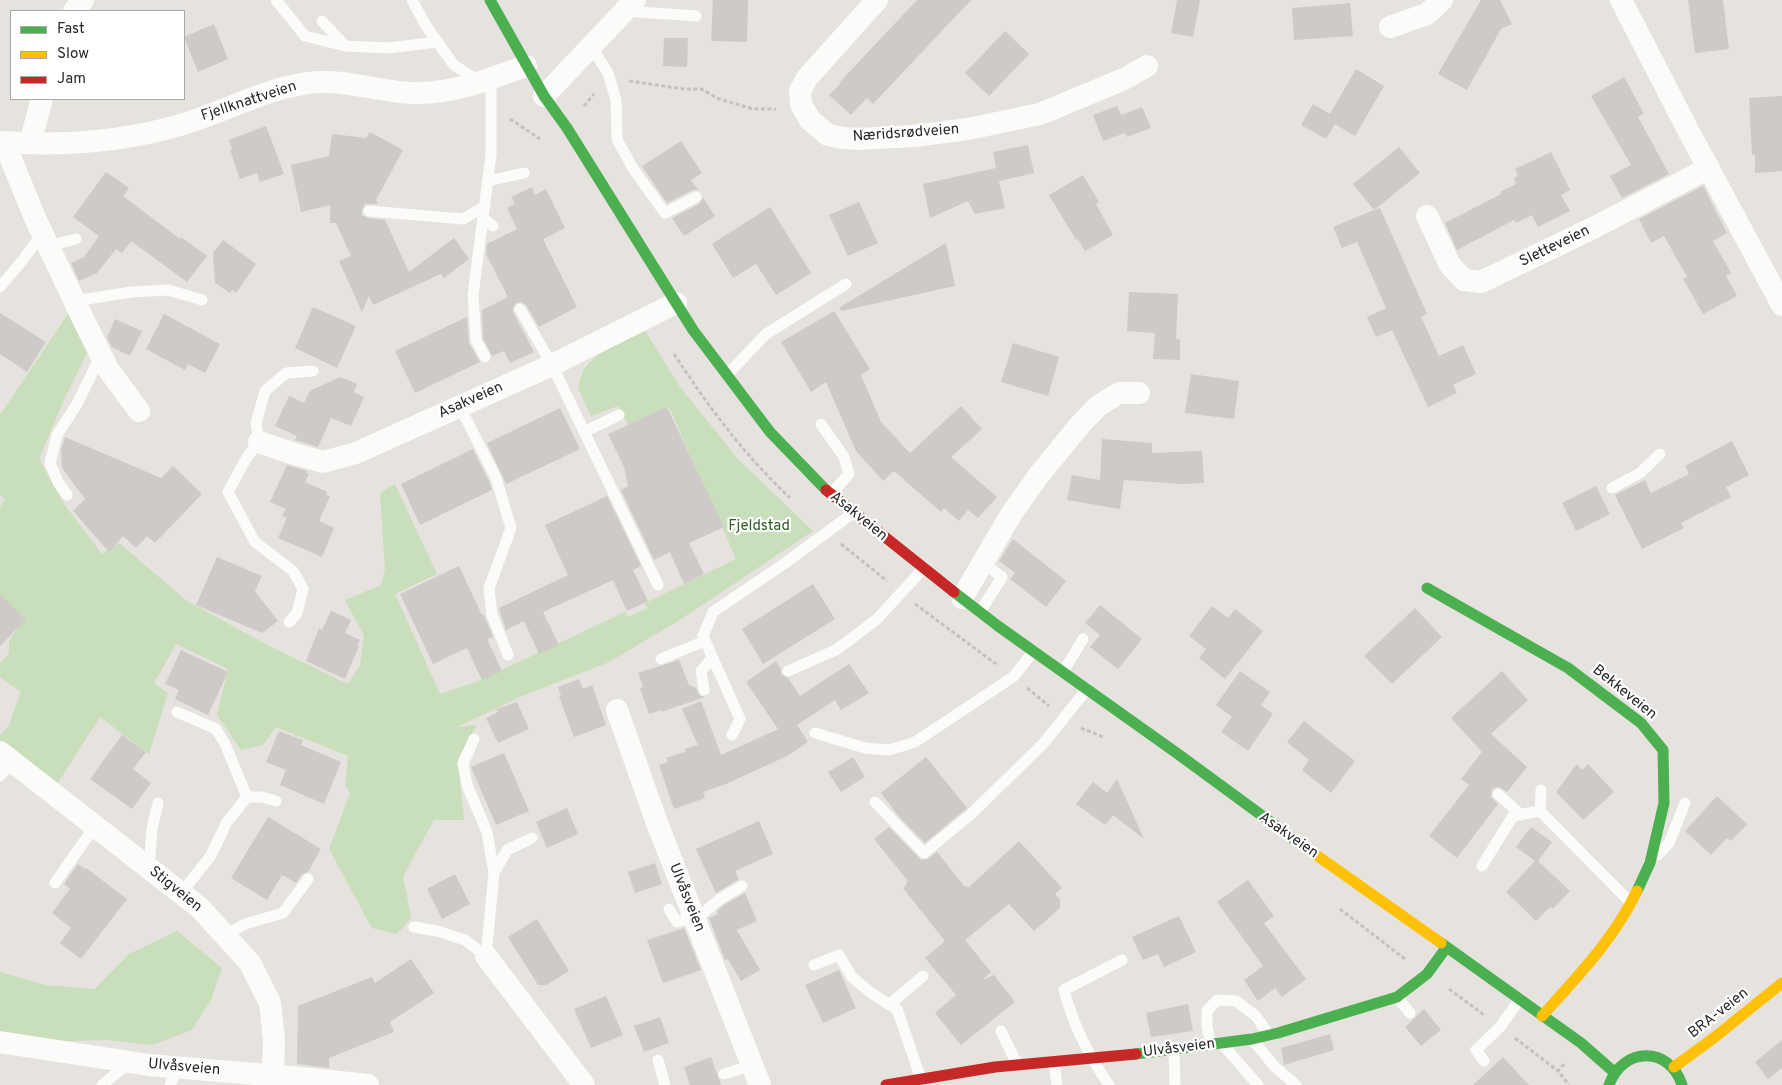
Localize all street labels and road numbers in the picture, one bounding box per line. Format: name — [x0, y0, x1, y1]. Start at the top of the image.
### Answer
street label: Fjellknattveien — [199, 78, 299, 126]
street label: Næridsrødveien — [852, 121, 960, 147]
street label: Sletteveien — [1517, 222, 1593, 272]
street label: Asakveien — [436, 379, 506, 423]
street label: Asakveien — [826, 488, 890, 546]
street label: Bekkeveien — [1588, 662, 1660, 724]
street label: Asakveien — [1255, 809, 1321, 863]
street label: Ulvåsveien — [664, 861, 708, 935]
street label: Stigveien — [145, 863, 205, 917]
street label: BRA-veien — [1685, 985, 1753, 1043]
street label: Ulvåsveien — [1142, 1036, 1216, 1062]
street label: Ulvåsveien — [147, 1056, 221, 1080]

